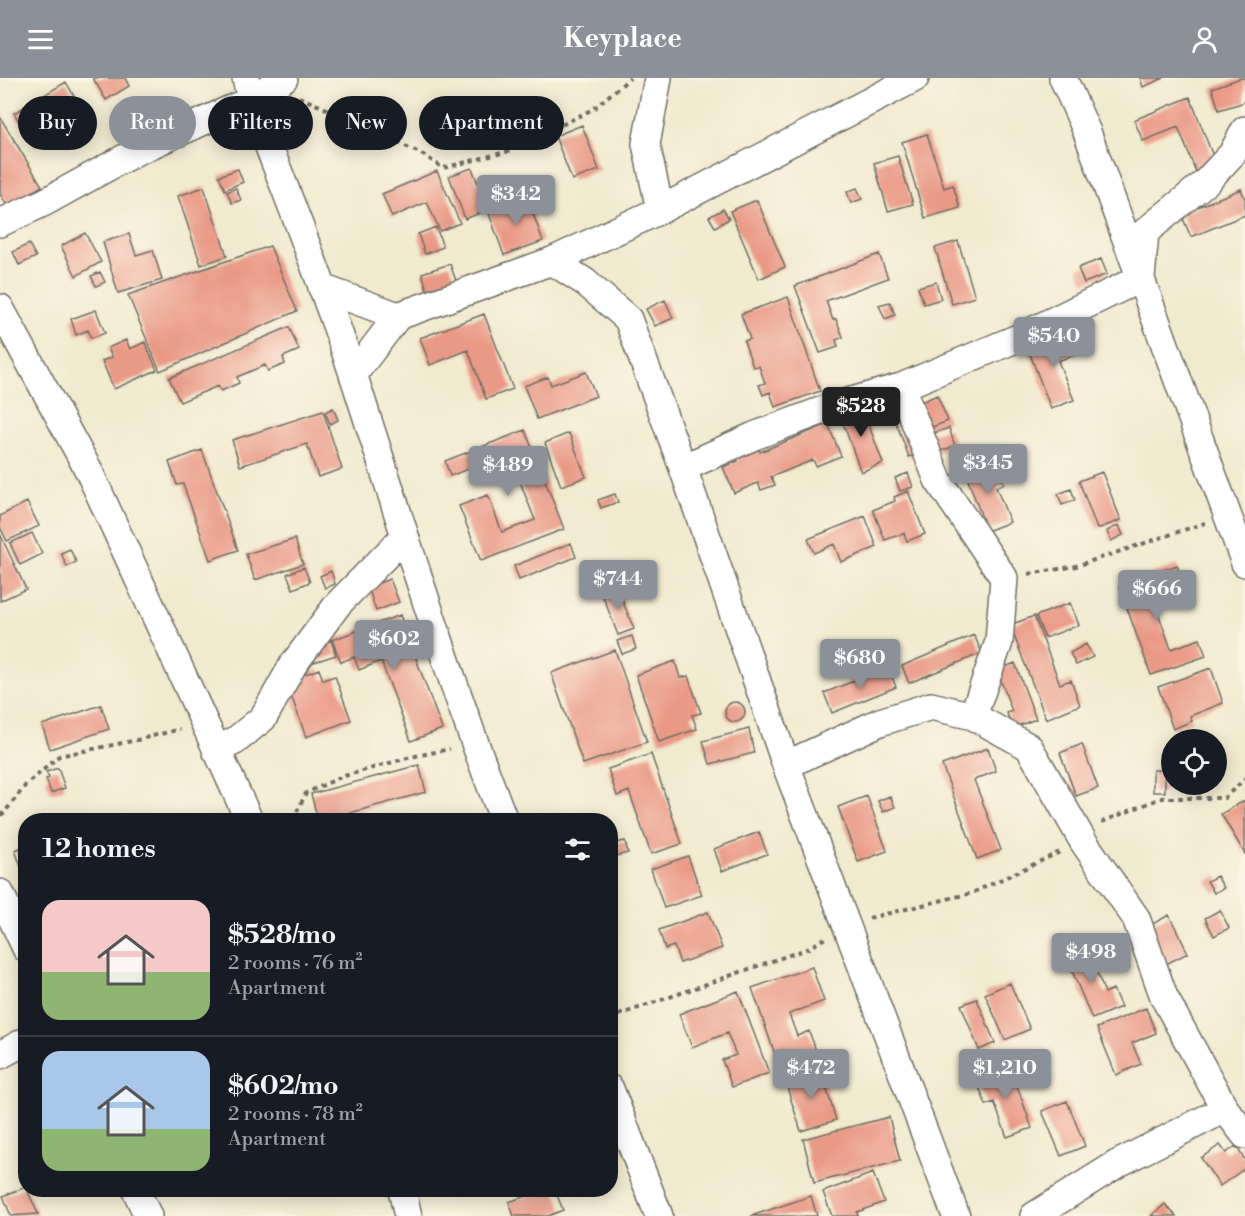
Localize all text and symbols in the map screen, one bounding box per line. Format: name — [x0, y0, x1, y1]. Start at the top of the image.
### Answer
text: Keyplace — [563, 22, 682, 56]
icon: menu — [24, 23, 57, 56]
icon: person — [1188, 23, 1221, 56]
chip: Buy — [18, 96, 97, 150]
chip: Rent — [109, 96, 196, 150]
chip: Filters — [208, 96, 313, 150]
chip: New — [325, 96, 407, 150]
chip: Apartment — [419, 96, 564, 150]
pin: $342 — [480, 175, 552, 226]
text: $342 — [491, 182, 541, 207]
pin: $540 — [1018, 317, 1090, 368]
text: $540 — [1028, 324, 1080, 349]
pin: $528 — [825, 387, 897, 438]
text: $528 — [836, 394, 886, 419]
pin: $345 — [952, 444, 1024, 495]
pin: $489 — [472, 446, 544, 497]
text: $345 — [963, 451, 1013, 476]
text: $489 — [483, 453, 533, 478]
pin: $744 — [582, 560, 654, 611]
text: $744 — [593, 567, 643, 592]
pin: $666 — [1121, 570, 1193, 621]
text: $666 — [1132, 577, 1182, 602]
pin: $602 — [358, 620, 430, 671]
text: $602 — [368, 627, 420, 652]
pin: $680 — [824, 639, 896, 690]
text: $680 — [834, 646, 886, 671]
map controls — [1161, 729, 1227, 795]
button: locate — [1161, 729, 1227, 795]
text: 12 homes — [42, 833, 156, 865]
icon: filters — [561, 833, 594, 866]
text: $528/mo — [228, 919, 336, 951]
icon: home — [90, 924, 162, 996]
pin: $498 — [1055, 933, 1127, 984]
text: $498 — [1066, 940, 1116, 965]
text: 2 rooms · 76 m² — [228, 951, 362, 976]
text: Apartment — [228, 976, 326, 1001]
pin: $472 — [775, 1049, 847, 1100]
pin: $1,210 — [956, 1049, 1054, 1100]
text: $472 — [787, 1056, 835, 1081]
text: $1,210 — [973, 1056, 1037, 1081]
text: $602/mo — [228, 1070, 339, 1102]
icon: home — [90, 1075, 162, 1147]
text: 2 rooms · 78 m² — [228, 1102, 363, 1127]
text: Apartment — [228, 1127, 326, 1152]

